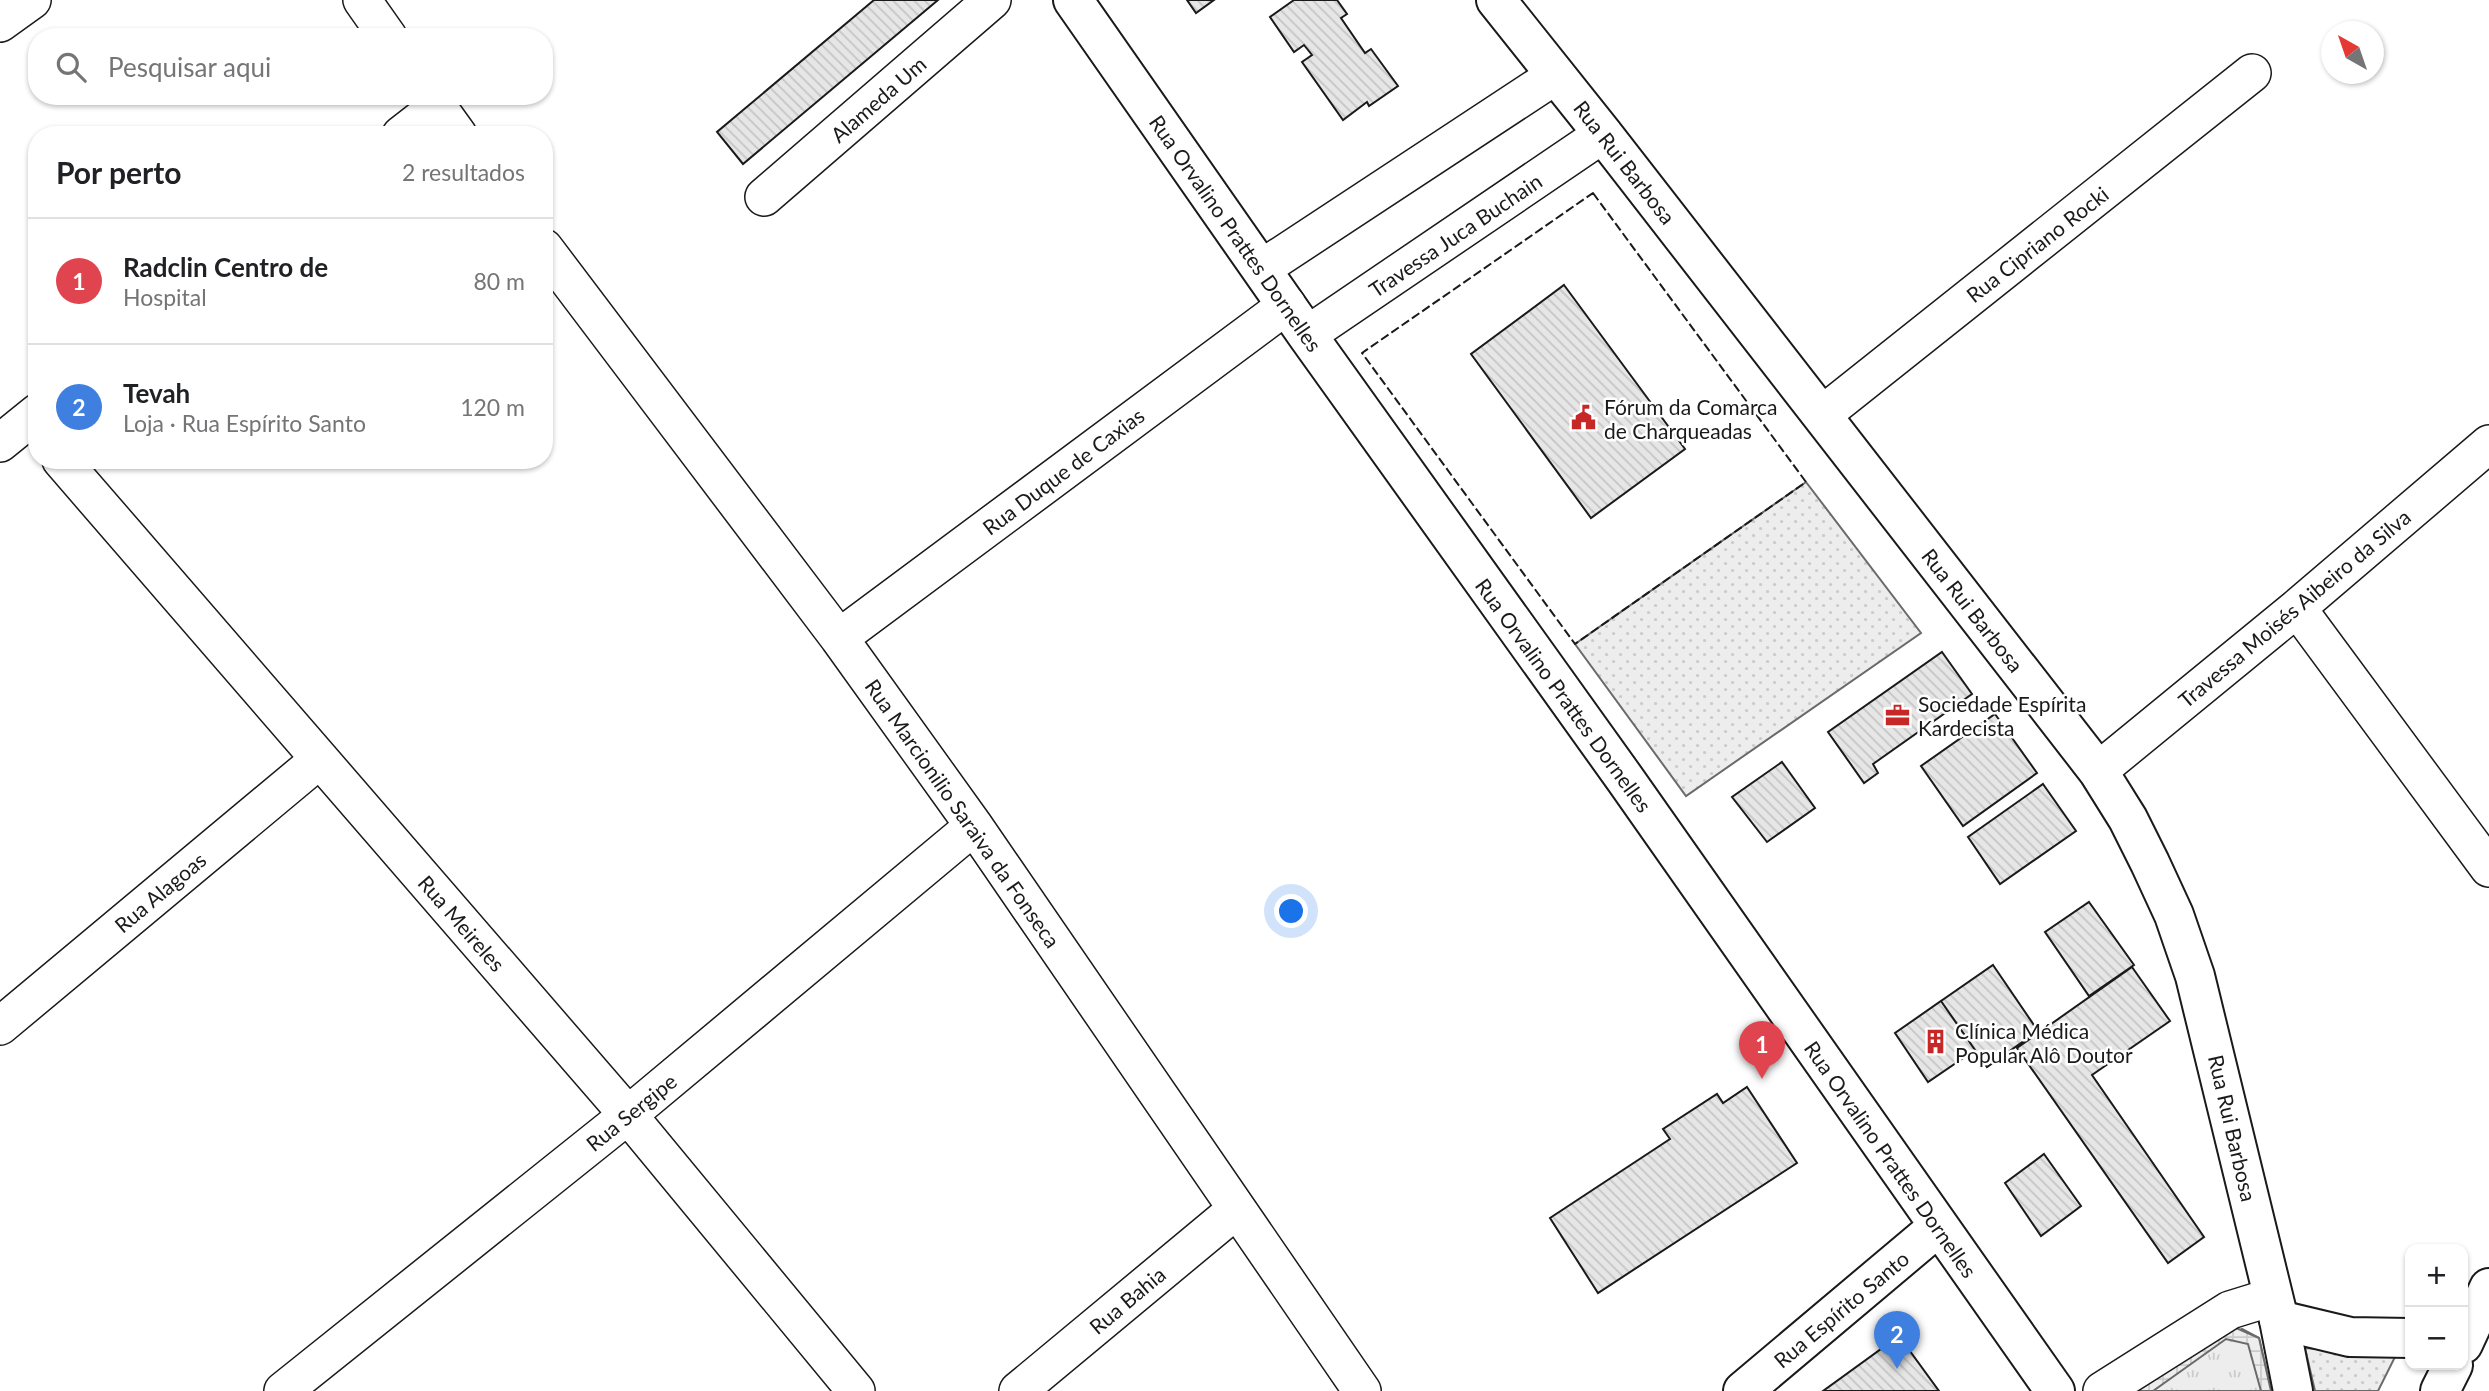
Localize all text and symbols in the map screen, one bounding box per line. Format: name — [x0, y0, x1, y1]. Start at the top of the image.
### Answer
north arrow — [2321, 21, 2384, 84]
search box — [28, 28, 553, 105]
icon: search — [52, 48, 90, 86]
text: Pesquisar aqui — [108, 51, 271, 83]
street label: Alameda Um — [825, 51, 931, 147]
street label: Rua Rui Barbosa — [1569, 95, 1681, 229]
street label: Rua Orvalino Prattes Dornelles — [1145, 110, 1327, 356]
text: Por perto — [56, 154, 181, 190]
text: 2 resultados — [402, 158, 525, 186]
street label: Travessa Juca Buchain — [1364, 168, 1546, 302]
street label: Rua Cipriano Rocki — [1961, 181, 2113, 307]
text: Radclin Centro de — [123, 251, 328, 283]
text: 1 — [72, 267, 86, 295]
text: 80 m — [474, 267, 525, 295]
text: Hospital — [123, 283, 207, 311]
text: Tevah — [123, 377, 190, 409]
text: 2 — [72, 393, 86, 421]
text: 120 m — [460, 393, 525, 421]
place label: Fórum da Comarca de Charqueadas — [1604, 394, 1778, 443]
street label: Rua Duque de Caxias — [977, 402, 1149, 540]
public building icon: Fórum da Comarca de Charqueadas — [1570, 404, 1598, 432]
text: Loja · Rua Espírito Santo — [123, 409, 366, 437]
street label: Travessa Moisés Aibeiro da Silva — [2173, 504, 2415, 712]
street label: Rua Rui Barbosa — [1917, 543, 2029, 677]
street label: Rua Orvalino Prattes Dornelles — [1471, 573, 1657, 817]
street label: Rua Marcionilio Saraiva da Fonseca — [860, 674, 1066, 952]
place label: Sociedade Espírita Kardecista — [1918, 691, 2086, 740]
office icon: Sociedade Espírita Kardecista — [1884, 701, 1912, 729]
street label: Rua Alagoas — [109, 847, 211, 937]
street label: Rua Meireles — [414, 870, 510, 976]
your location — [1274, 894, 1308, 928]
place label: Clínica Médica Popular Alô Doutor — [1955, 1018, 2133, 1067]
pin: 1 — [1739, 1021, 1785, 1079]
building icon: Clínica Médica Popular Alô Doutor — [1921, 1028, 1949, 1056]
street label: Rua Orvalino Prattes Dornelles — [1800, 1036, 1982, 1282]
street label: Rua Rui Barbosa — [2204, 1052, 2262, 1204]
street label: Rua Sergipe — [581, 1068, 681, 1156]
map controls — [2405, 1244, 2468, 1370]
button: + — [2405, 1244, 2468, 1307]
street label: Rua Espírito Santo — [1769, 1245, 1914, 1373]
street label: Rua Bahia — [1084, 1261, 1170, 1339]
button: − — [2405, 1307, 2468, 1370]
pin: 2 — [1874, 1311, 1920, 1369]

